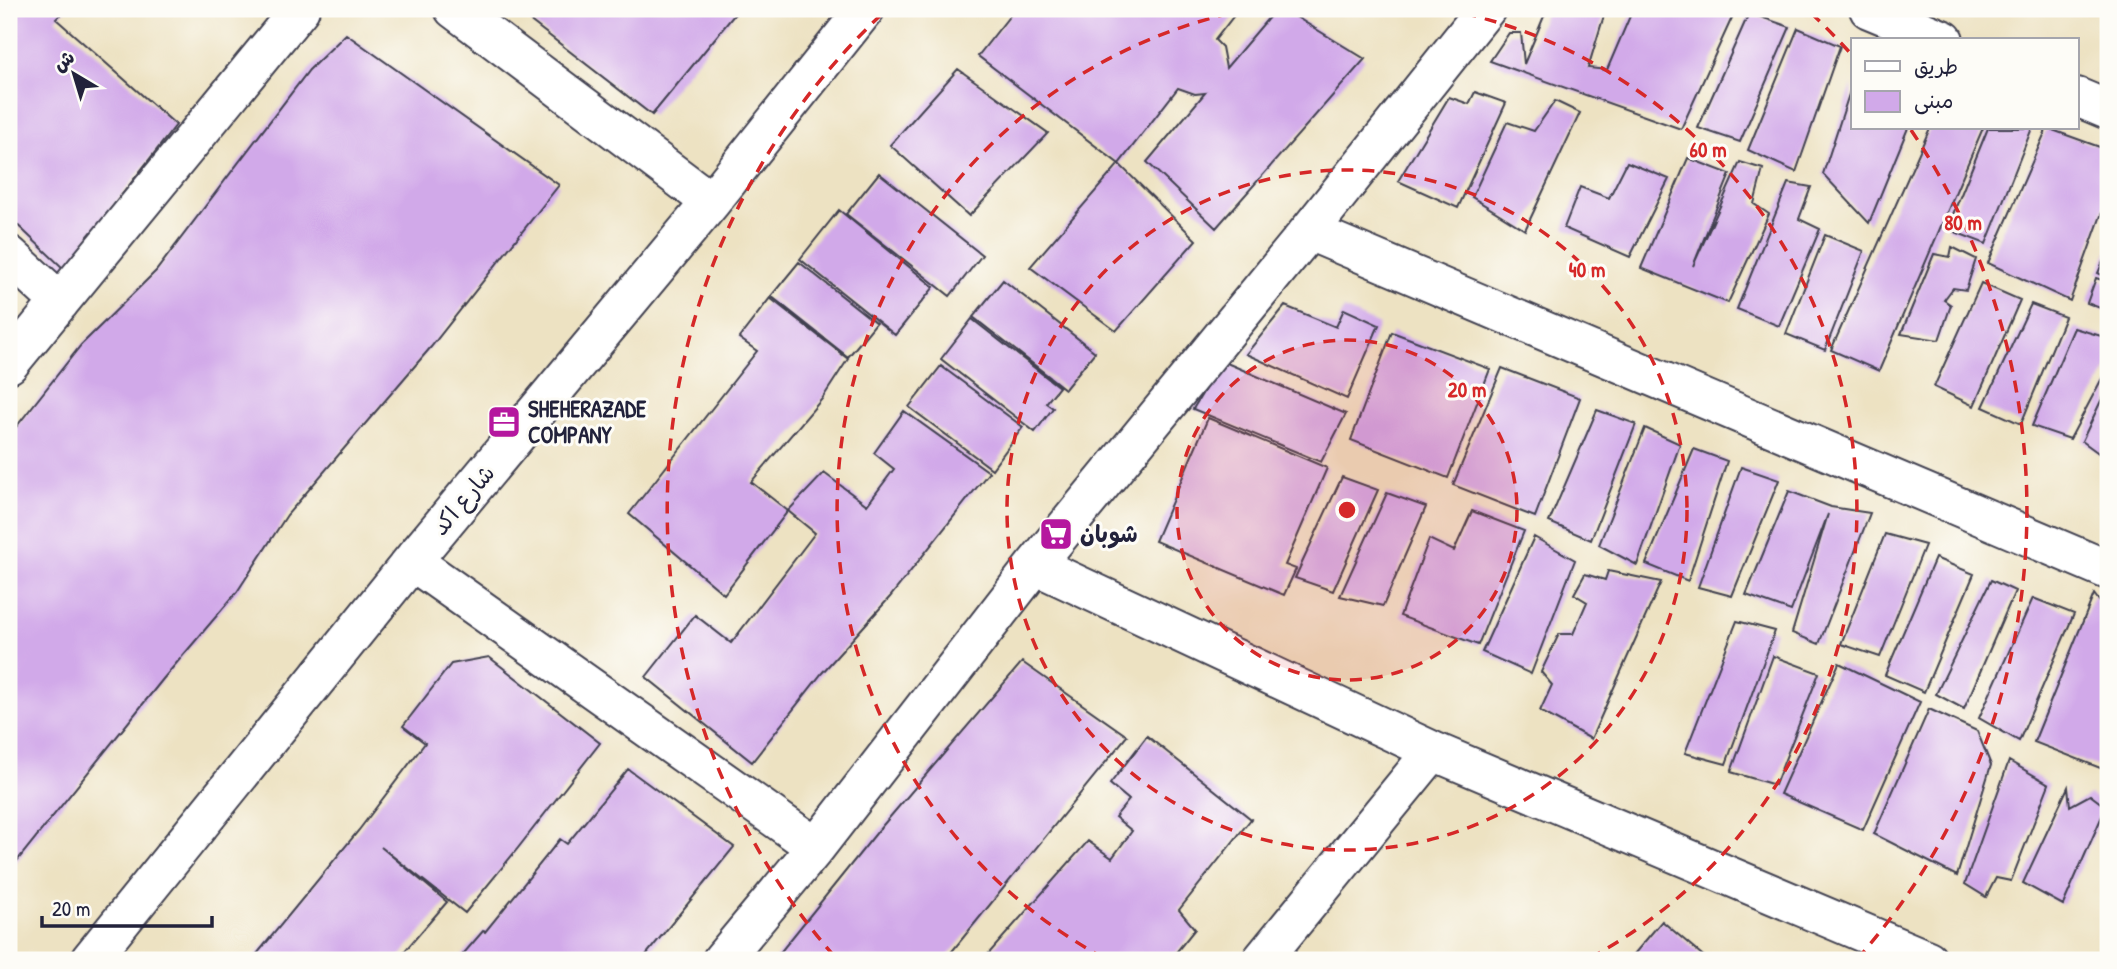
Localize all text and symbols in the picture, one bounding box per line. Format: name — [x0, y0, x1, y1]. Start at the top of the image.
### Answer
north arrow — [38, 38, 108, 108]
legend — [1851, 38, 2078, 130]
text: ش — [47, 44, 80, 77]
text: طريق — [1914, 52, 1958, 81]
text: مبنى — [1914, 86, 1953, 115]
text: 60 m — [1690, 135, 1726, 164]
text: 80 m — [1944, 208, 1982, 237]
text: 40 m — [1569, 255, 1605, 284]
text: 20 m — [1448, 375, 1486, 404]
place label: SHEHERAZADE COMPANY — [528, 393, 647, 450]
office icon: SHEHERAZADE COMPANY — [485, 403, 523, 441]
street label: شارع اكد — [424, 458, 502, 542]
centre of rings — [1335, 498, 1359, 522]
supermarket icon: شوبان — [1037, 515, 1075, 553]
place label: شوبان — [1080, 518, 1138, 549]
scale bar — [42, 885, 212, 929]
text: 20 m — [52, 894, 90, 923]

